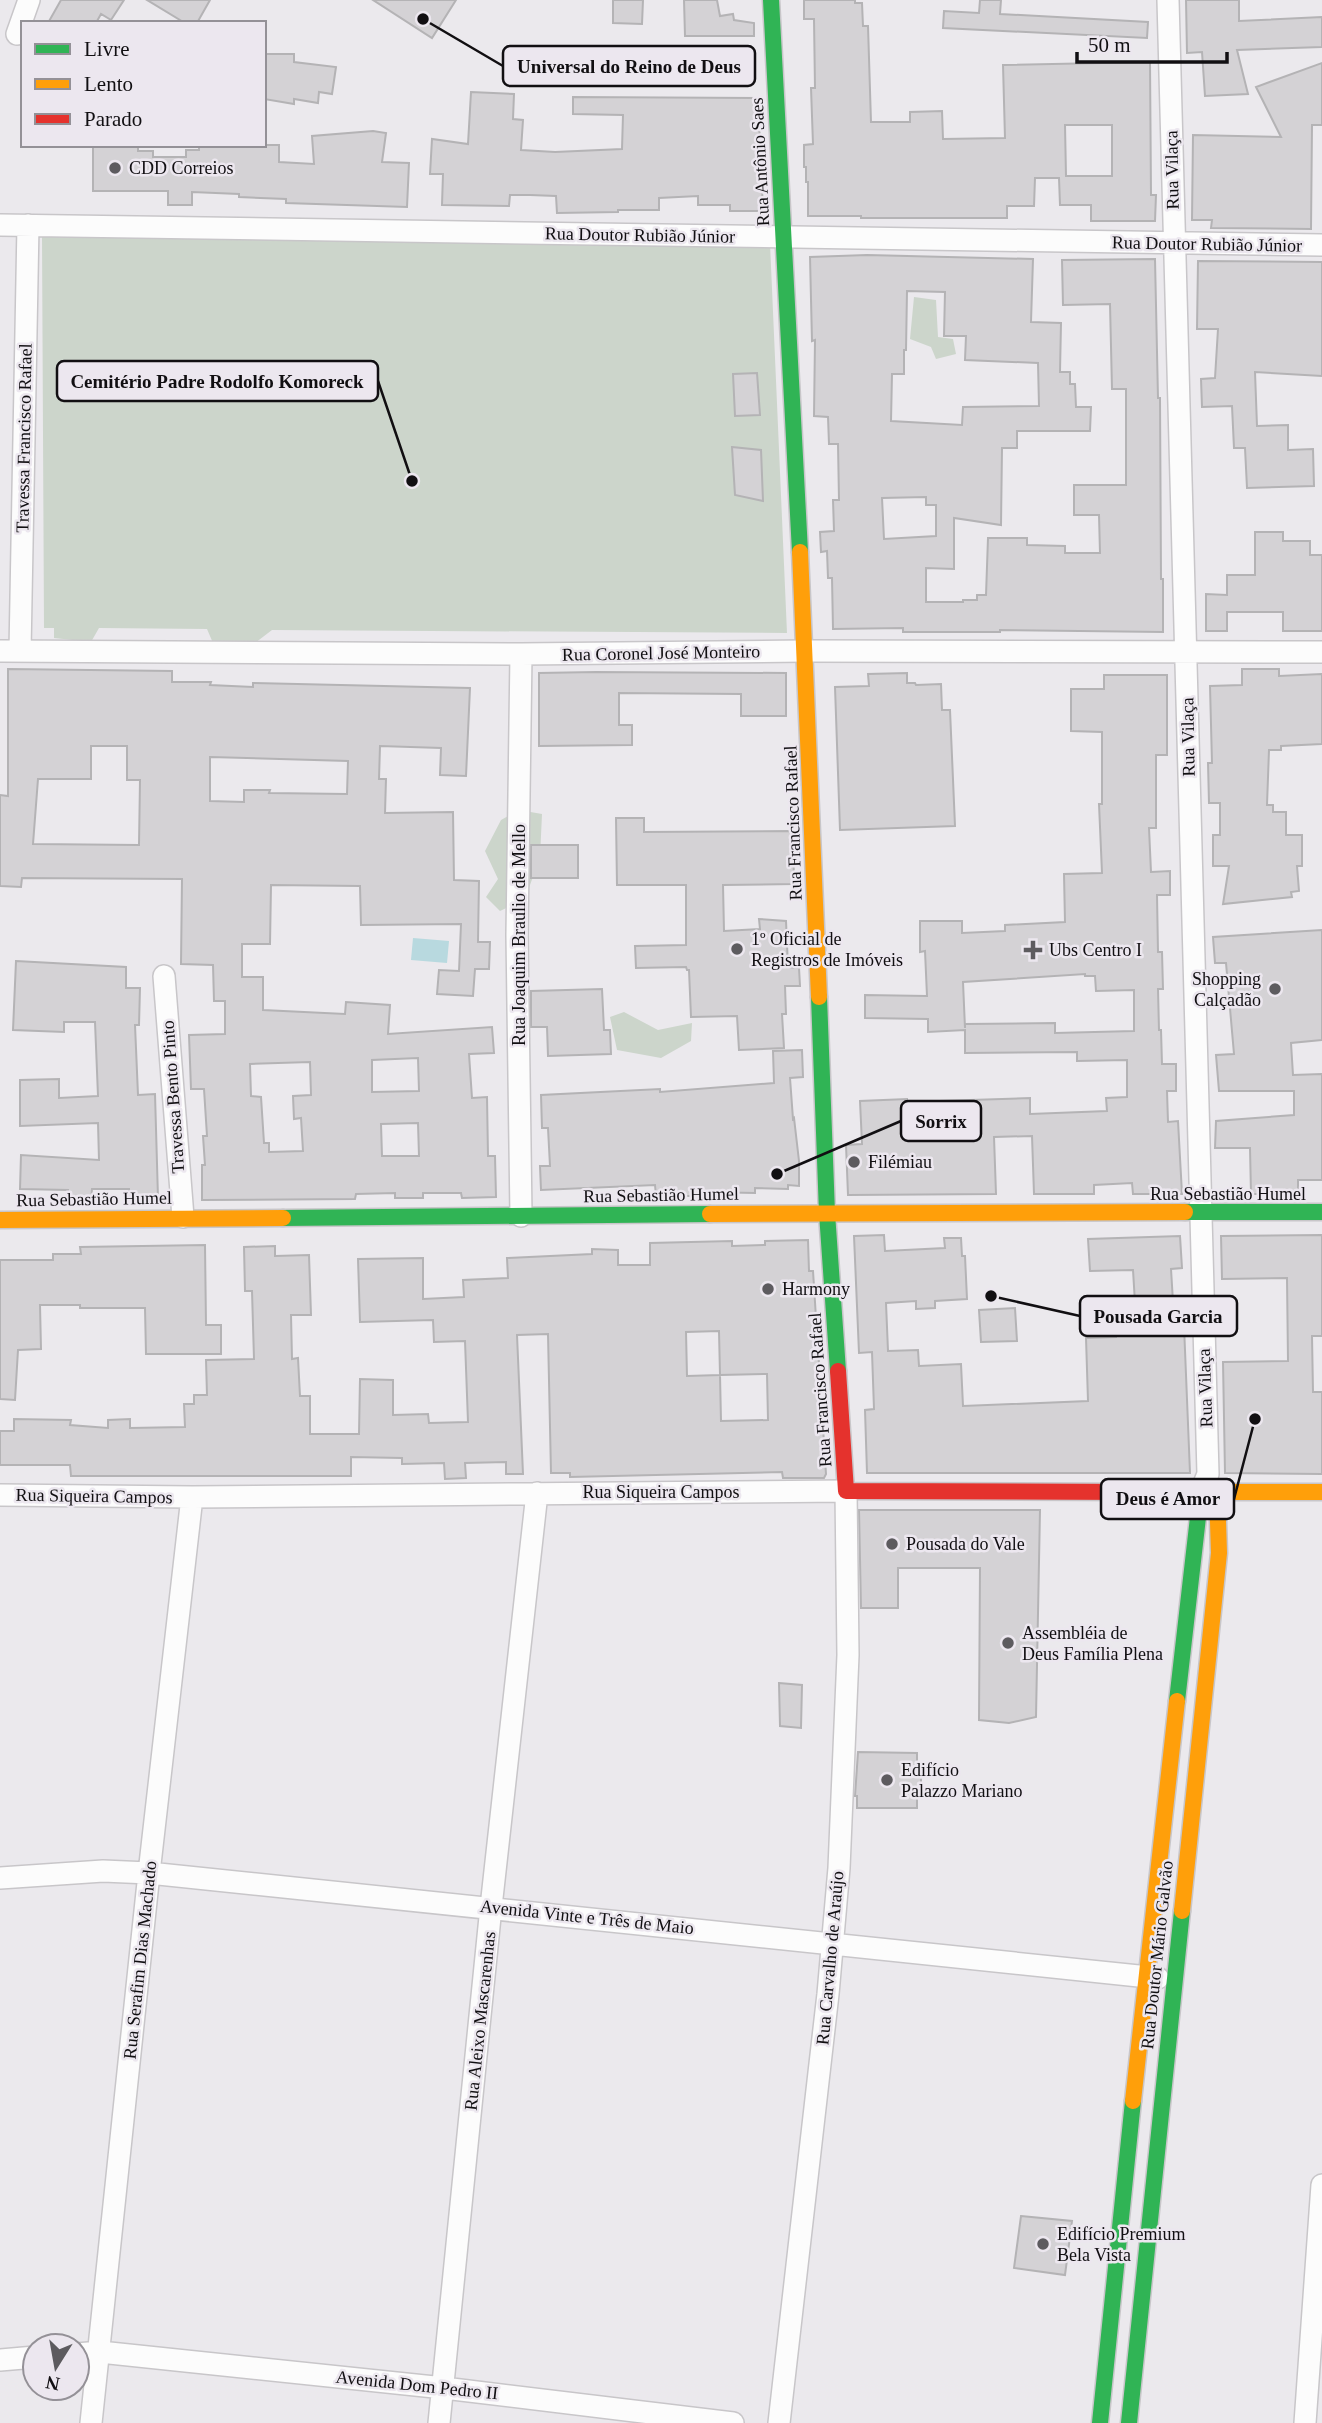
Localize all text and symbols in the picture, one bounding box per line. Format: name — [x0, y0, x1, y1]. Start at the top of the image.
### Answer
legend — [21, 21, 266, 147]
scale bar — [1077, 21, 1228, 65]
text: 50 m — [1088, 33, 1131, 57]
text: Livre — [84, 37, 129, 61]
callout: Universal do Reino de Deus — [503, 46, 755, 86]
text: Universal do Reino de Deus — [517, 56, 741, 77]
text: Lento — [84, 72, 133, 96]
street label: Rua Antônio Saes — [747, 97, 773, 227]
text: Parado — [84, 107, 142, 131]
street label: Rua Vilaça — [1161, 130, 1183, 210]
place label: CDD Correios — [129, 158, 234, 178]
marker: CDD Correios — [107, 160, 123, 176]
street label: Rua Doutor Rubião Júnior — [545, 223, 735, 247]
street label: Rua Doutor Rubião Júnior — [1112, 232, 1302, 256]
street label: Travessa Francisco Rafael — [12, 343, 36, 533]
callout: Cemitério Padre Rodolfo Komoreck — [57, 361, 378, 401]
text: Cemitério Padre Rodolfo Komoreck — [70, 371, 364, 392]
street label: Rua Coronel José Monteiro — [562, 641, 760, 665]
street label: Rua Vilaça — [1177, 697, 1199, 777]
street label: Rua Francisco Rafael — [780, 745, 806, 901]
street label: Rua Joaquim Braulio de Mello — [509, 824, 529, 1046]
place label: 1º Oficial de Registros de Imóveis — [751, 929, 903, 970]
marker: Ubs Centro I — [1023, 940, 1043, 960]
place label: Ubs Centro I — [1049, 940, 1142, 960]
marker: 1º Oficial de Registros de Imóveis — [729, 941, 745, 957]
place label: Shopping Calçadão — [1192, 969, 1261, 1010]
marker: Shopping Calçadão — [1267, 981, 1283, 997]
street label: Travessa Bento Pinto — [158, 1020, 188, 1174]
callout: Sorrix — [901, 1101, 981, 1141]
text: Sorrix — [915, 1111, 967, 1132]
place label: Filémiau — [868, 1152, 932, 1172]
marker: Filémiau — [846, 1154, 862, 1170]
street label: Rua Sebastião Humel — [583, 1184, 739, 1206]
street label: Rua Sebastião Humel — [1150, 1184, 1306, 1204]
street label: Rua Sebastião Humel — [16, 1188, 172, 1210]
place label: Harmony — [782, 1279, 850, 1299]
marker: Harmony — [760, 1281, 776, 1297]
callout: Pousada Garcia — [1080, 1296, 1237, 1336]
text: Pousada Garcia — [1094, 1306, 1223, 1327]
street label: Rua Francisco Rafael — [805, 1312, 835, 1468]
street label: Rua Vilaça — [1194, 1348, 1216, 1428]
callout: Deus é Amor — [1101, 1479, 1234, 1519]
street label: Rua Siqueira Campos — [583, 1482, 739, 1502]
street label: Rua Siqueira Campos — [15, 1485, 173, 1507]
text: Deus é Amor — [1116, 1488, 1221, 1509]
place label: Pousada do Vale — [906, 1534, 1025, 1554]
marker: Pousada do Vale — [884, 1536, 900, 1552]
place label: Assembléia de Deus Família Plena — [1022, 1623, 1163, 1664]
marker: Assembléia de Deus Família Plena — [1000, 1635, 1016, 1651]
place label: Edifício Palazzo Mariano — [901, 1760, 1022, 1801]
marker: Edifício Palazzo Mariano — [879, 1772, 895, 1788]
street label: Rua Serafim Dias Machado — [120, 1860, 160, 2060]
street label: Rua Doutor Mário Galvão — [1137, 1860, 1177, 2050]
street label: Rua Carvalho de Araújo — [812, 1870, 848, 2046]
street label: Avenida Vinte e Três de Maio — [479, 1896, 695, 1938]
street label: Rua Aleixo Mascarenhas — [461, 1930, 499, 2112]
place label: Edifício Premium Bela Vista — [1057, 2224, 1185, 2265]
marker: Edifício Premium Bela Vista — [1035, 2236, 1051, 2252]
north arrow — [21, 2332, 91, 2402]
street label: Avenida Dom Pedro II — [335, 2367, 499, 2403]
text: N — [44, 2372, 62, 2395]

